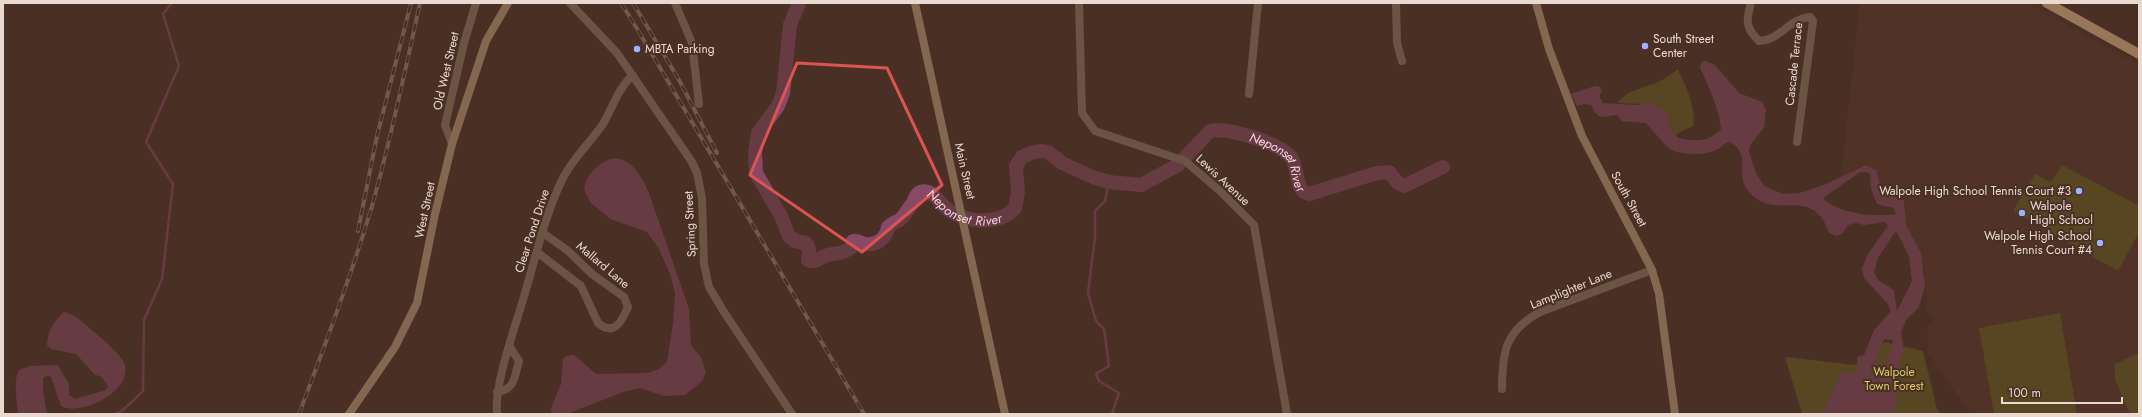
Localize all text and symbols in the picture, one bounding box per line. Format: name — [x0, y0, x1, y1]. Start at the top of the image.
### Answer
street label: Cascade Terrace — [1781, 22, 1807, 106]
street label: Old West Street — [428, 30, 464, 112]
place label: South Street Center — [1653, 30, 1714, 62]
place label: MBTA Parking — [645, 40, 715, 58]
marker: South Street Center — [1640, 41, 1650, 51]
marker: MBTA Parking — [632, 44, 642, 54]
water label: Neponset River — [1247, 127, 1311, 196]
street label: Main Street — [950, 141, 980, 201]
street label: Lewis Avenue — [1192, 150, 1254, 210]
street label: South Street — [1606, 168, 1652, 230]
street label: West Street — [410, 180, 440, 240]
place label: Walpole High School Tennis Court #3 — [1879, 182, 2071, 200]
water label: Neponset River — [923, 184, 1005, 230]
marker: Walpole High School Tennis Court #3 — [2074, 186, 2084, 196]
street label: Clear Pond Drive — [510, 187, 554, 275]
street label: Spring Street — [679, 190, 701, 257]
place label: Walpole High School — [2030, 197, 2093, 229]
marker: Walpole High School — [2017, 208, 2027, 218]
place label: Walpole High School Tennis Court #4 — [1984, 227, 2092, 259]
street label: Mallard Lane — [572, 237, 634, 293]
marker: Walpole High School Tennis Court #4 — [2095, 238, 2105, 248]
street label: Lamplighter Lane — [1527, 264, 1615, 314]
park label: Walpole Town Forest — [1865, 363, 1924, 395]
scale bar — [2002, 379, 2122, 405]
text: 100 m — [2008, 384, 2041, 402]

